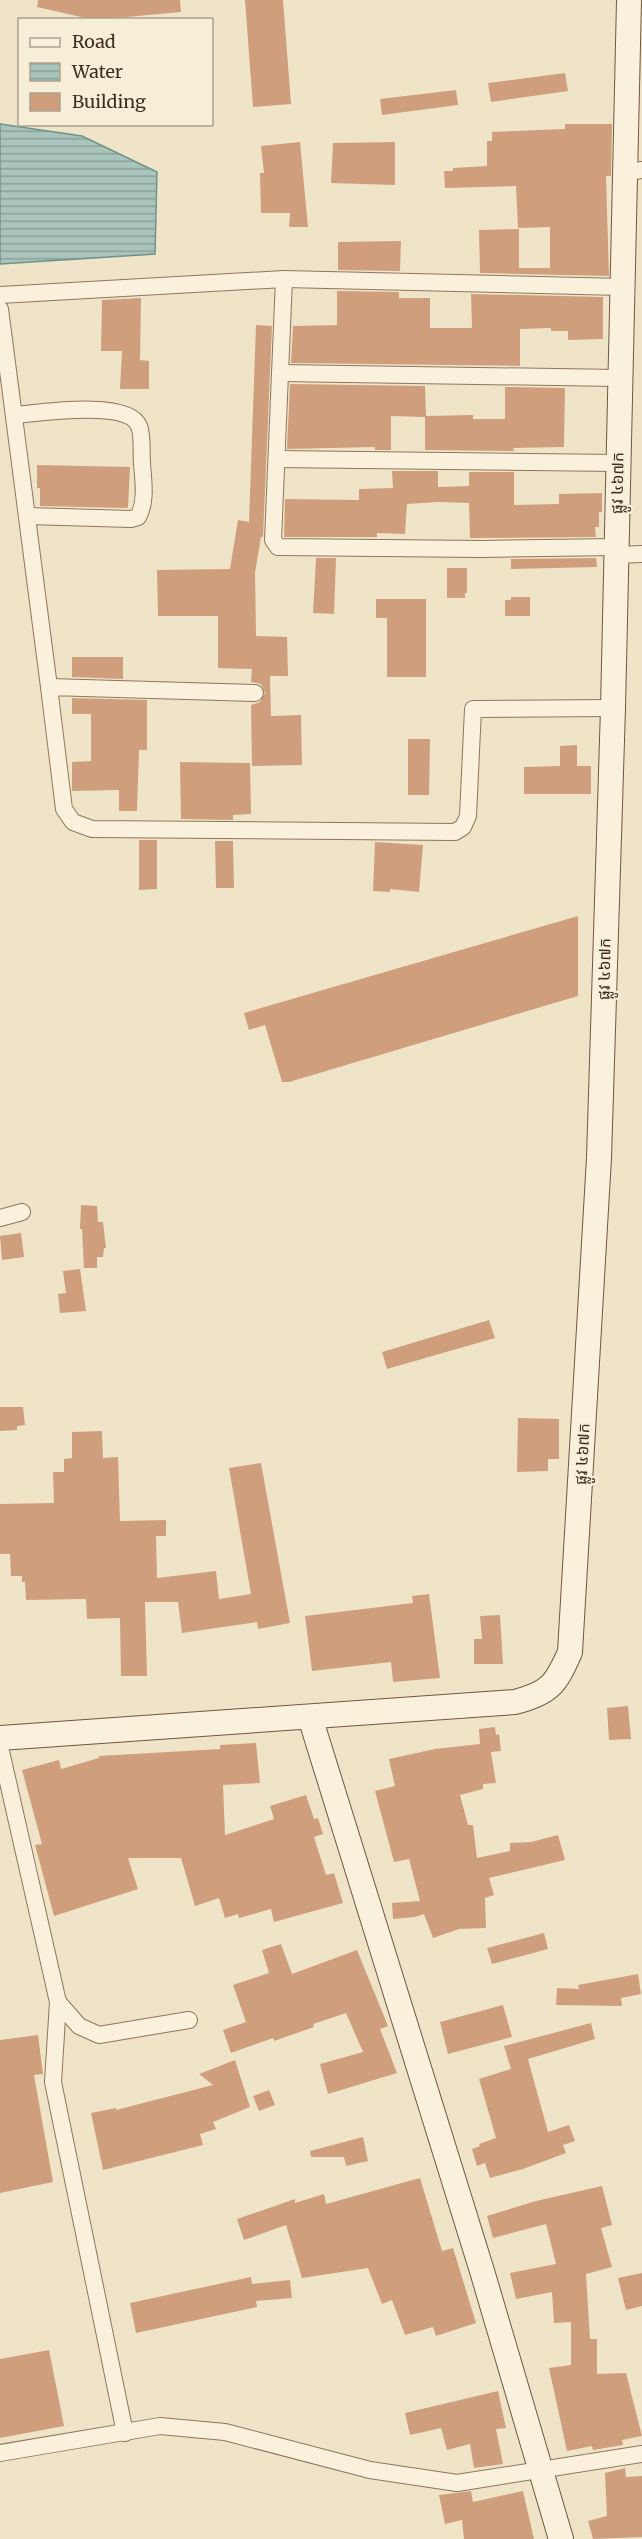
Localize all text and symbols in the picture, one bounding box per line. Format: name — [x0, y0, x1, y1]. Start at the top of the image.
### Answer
legend — [18, 18, 213, 126]
text: Road — [72, 30, 116, 53]
text: Water — [71, 60, 123, 83]
text: Building — [72, 90, 146, 113]
street label: ផ្លូវ ៤៦៧ក — [606, 452, 632, 514]
street label: ផ្លូវ ៤៦៧ក — [593, 938, 619, 1000]
street label: ផ្លូវ ៤៦៧ក — [570, 1422, 598, 1486]

